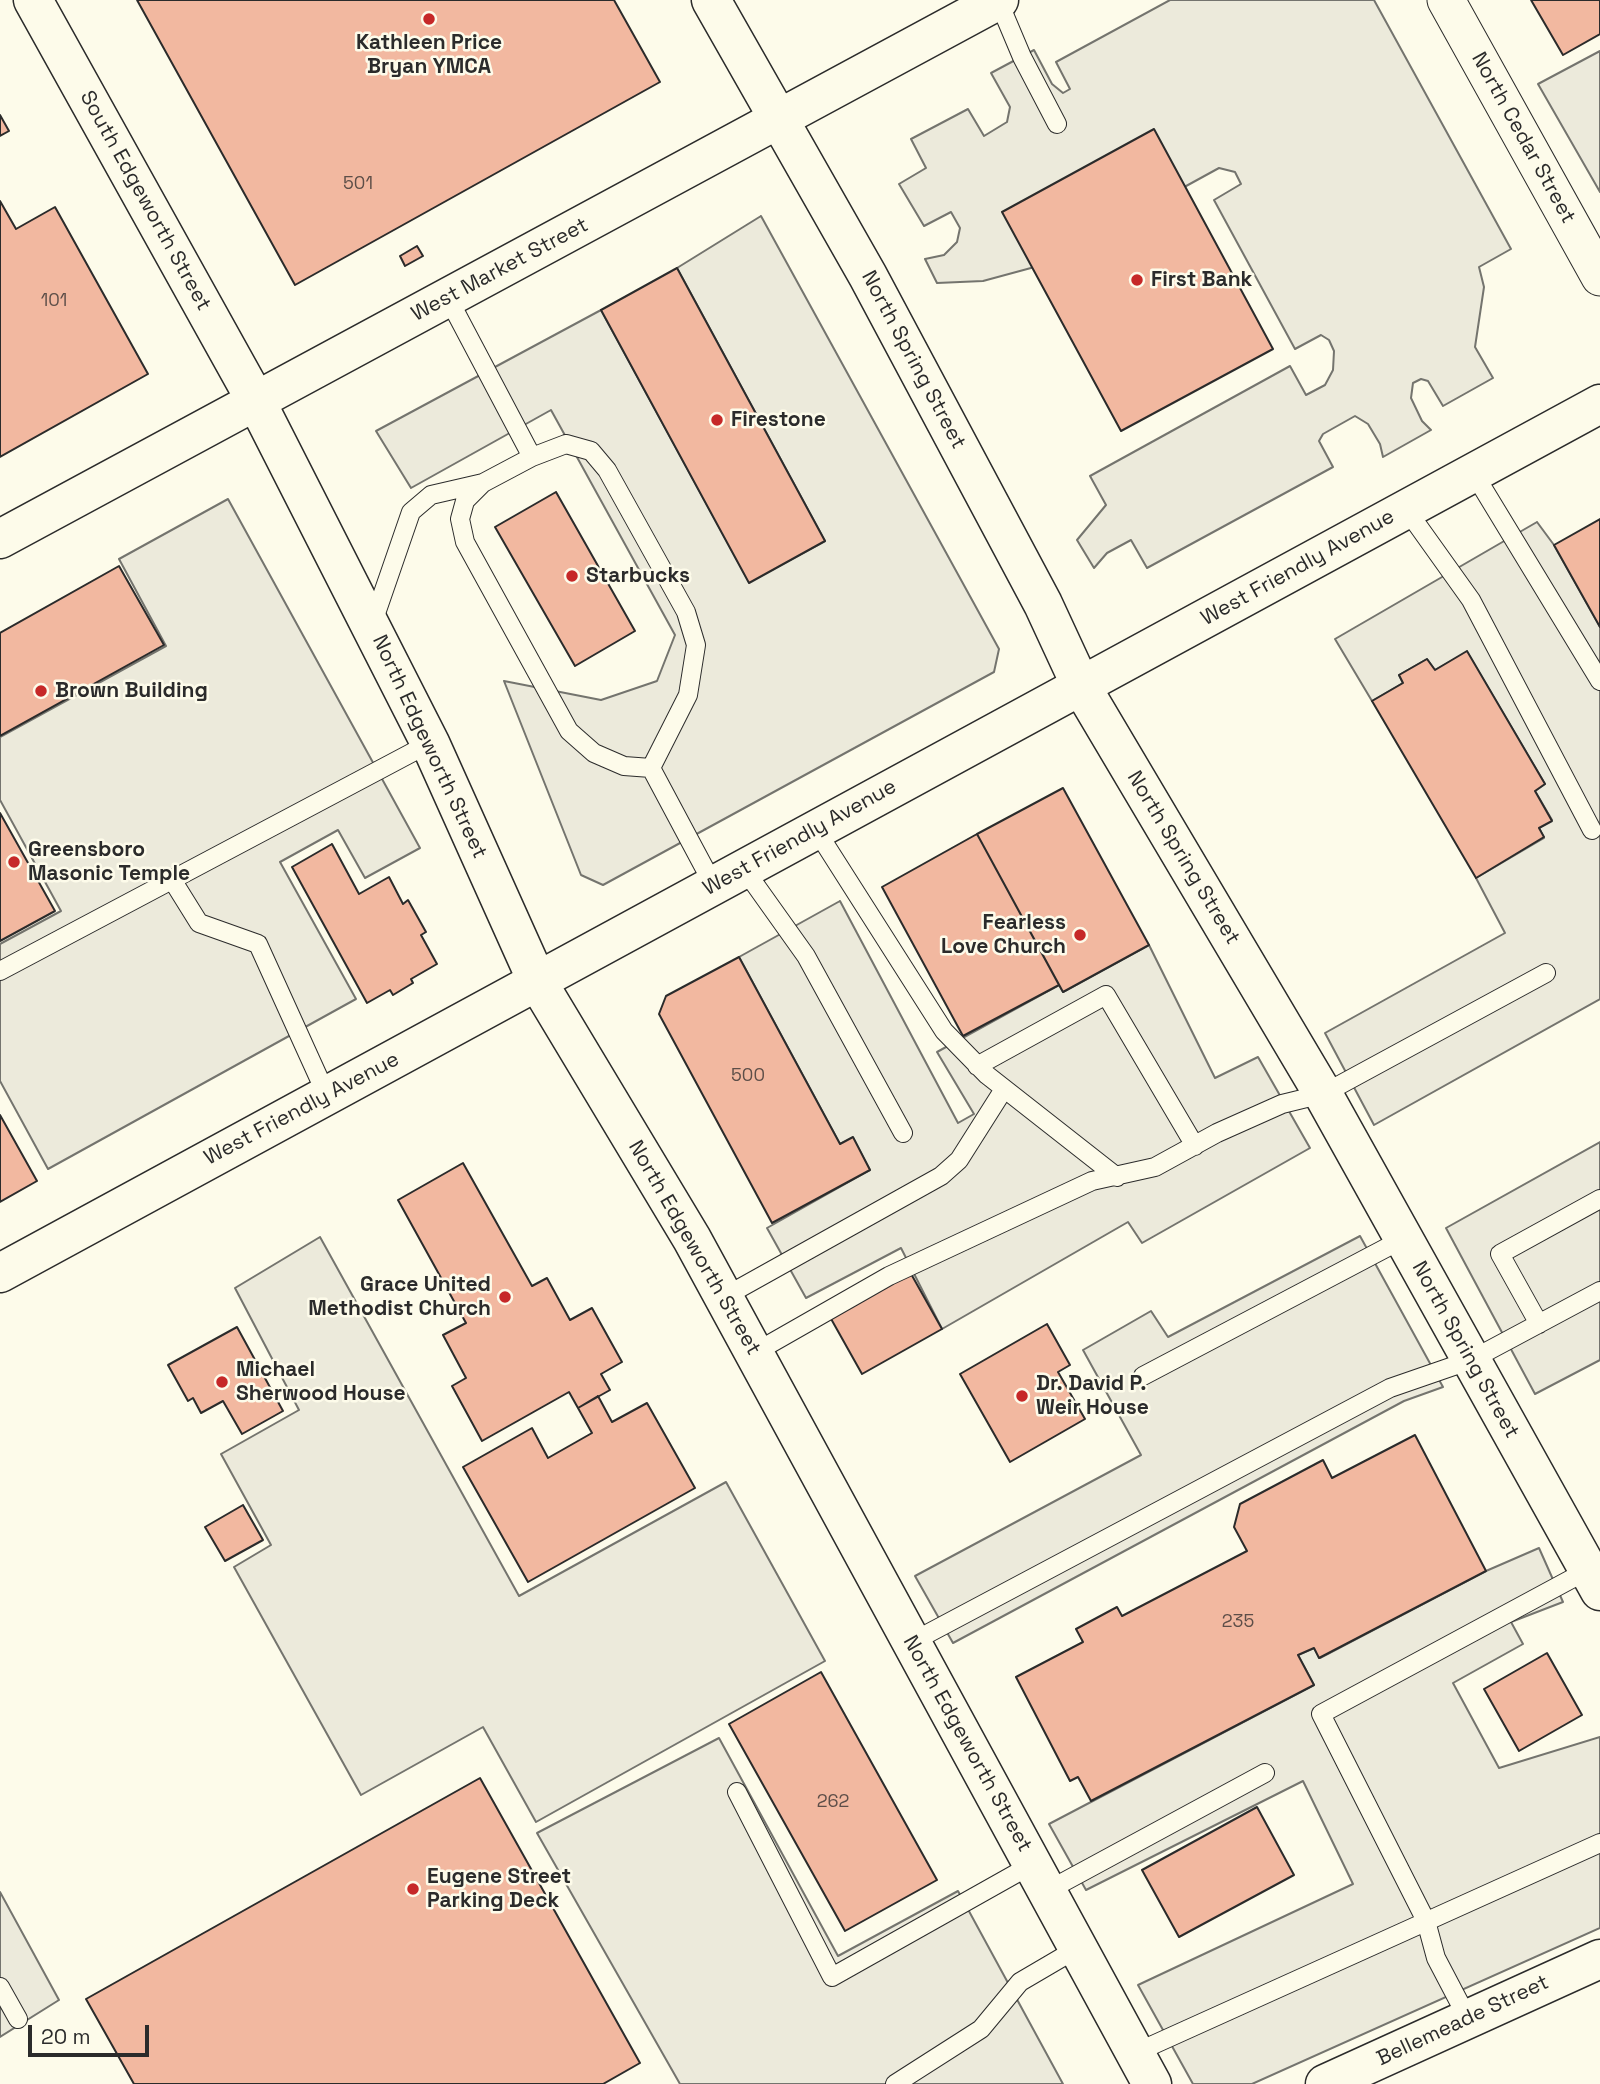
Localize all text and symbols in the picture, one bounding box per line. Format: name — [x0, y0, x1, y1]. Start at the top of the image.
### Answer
marker: Kathleen Price Bryan YMCA — [421, 11, 437, 27]
place label: Kathleen Price Bryan YMCA — [356, 30, 502, 80]
street label: North Cedar Street — [1465, 48, 1581, 228]
street label: South Edgeworth Street — [74, 87, 216, 315]
house number: 501 — [343, 173, 373, 195]
street label: West Market Street — [407, 213, 593, 327]
street label: North Spring Street — [855, 267, 971, 453]
place label: First Bank — [1151, 267, 1252, 293]
marker: First Bank — [1129, 272, 1145, 288]
house number: 101 — [41, 290, 67, 312]
place label: Firestone — [731, 407, 826, 433]
marker: Firestone — [709, 412, 725, 428]
street label: West Friendly Avenue — [1197, 504, 1399, 632]
place label: Starbucks — [586, 563, 690, 589]
marker: Starbucks — [564, 568, 580, 584]
street label: North Edgeworth Street — [366, 631, 492, 863]
place label: Brown Building — [55, 678, 208, 704]
marker: Brown Building — [33, 683, 49, 699]
street label: North Spring Street — [1121, 767, 1245, 949]
street label: West Friendly Avenue — [699, 774, 901, 902]
place label: Greensboro Masonic Temple — [28, 837, 190, 887]
marker: Greensboro Masonic Temple — [6, 854, 22, 870]
place label: Fearless Love Church — [941, 910, 1066, 960]
marker: Fearless Love Church — [1072, 927, 1088, 943]
street label: West Friendly Avenue — [200, 1047, 404, 1171]
house number: 500 — [731, 1065, 765, 1087]
street label: North Edgeworth Street — [622, 1136, 766, 1360]
street label: North Spring Street — [1406, 1257, 1524, 1443]
place label: Grace United Methodist Church — [308, 1272, 491, 1322]
marker: Grace United Methodist Church — [497, 1289, 513, 1305]
place label: Michael Sherwood House — [236, 1357, 406, 1407]
place label: Dr. David P. Weir House — [1036, 1371, 1149, 1421]
marker: Michael Sherwood House — [214, 1374, 230, 1390]
marker: Dr. David P. Weir House — [1014, 1388, 1030, 1404]
house number: 235 — [1222, 1611, 1254, 1633]
street label: North Edgeworth Street — [897, 1631, 1037, 1857]
house number: 262 — [817, 1791, 849, 1813]
place label: Eugene Street Parking Deck — [427, 1864, 571, 1914]
marker: Eugene Street Parking Deck — [405, 1881, 421, 1897]
street label: Bellemeade Street — [1373, 1970, 1553, 2072]
scale bar — [32, 2010, 152, 2054]
text: 20 m — [41, 2023, 91, 2050]

